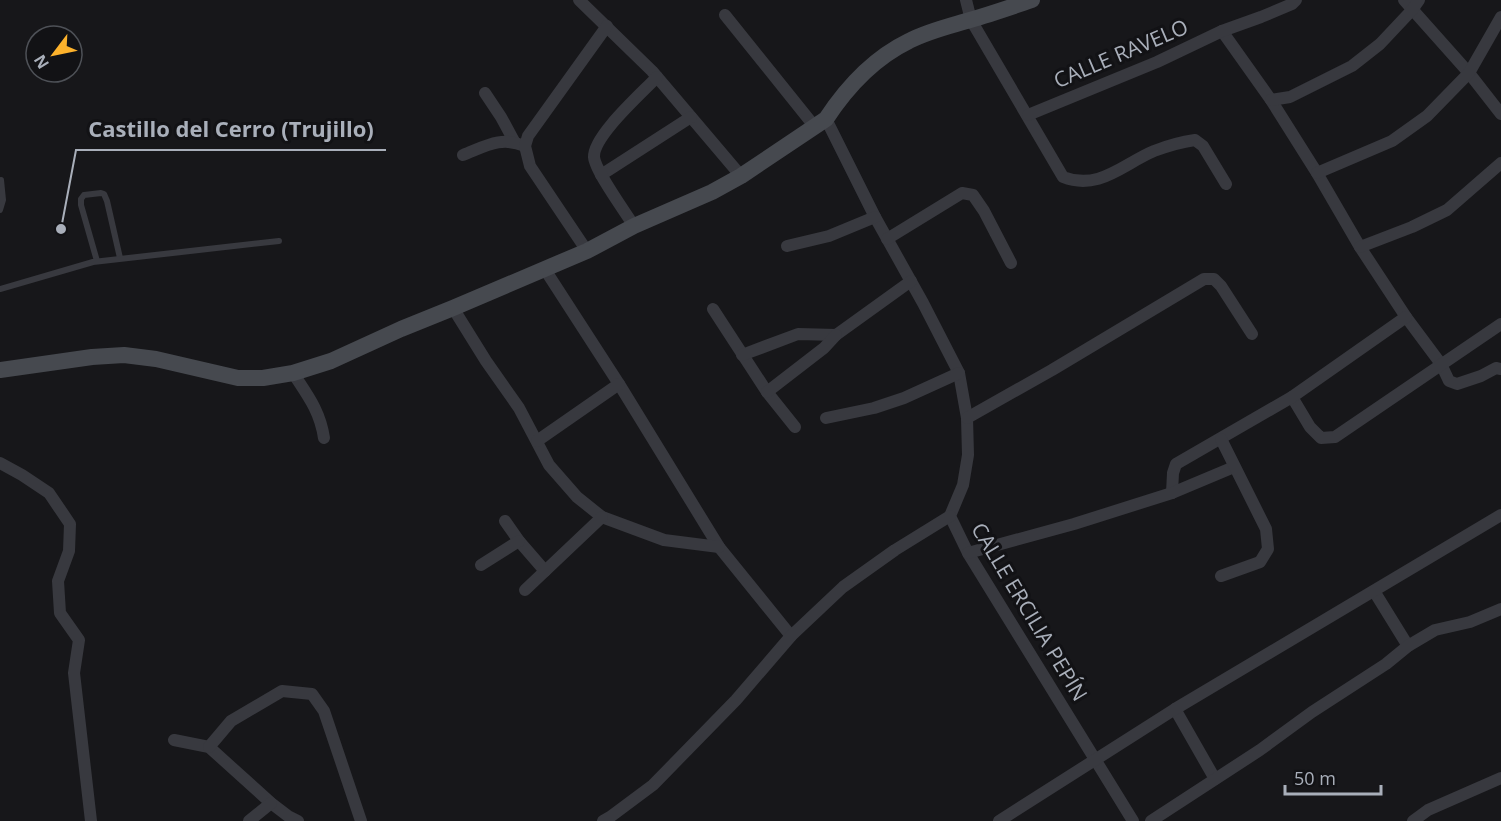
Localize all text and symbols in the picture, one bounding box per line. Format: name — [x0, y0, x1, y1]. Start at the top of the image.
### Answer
street label: CALLE RAVELO — [1049, 12, 1192, 94]
north arrow — [24, 24, 84, 84]
text: N — [29, 51, 54, 73]
callout: Castillo del Cerro (Trujillo) — [76, 110, 386, 150]
text: Castillo del Cerro (Trujillo) — [88, 113, 374, 143]
street label: CALLE ERCILIA PEPÍN — [965, 517, 1094, 706]
scale bar — [1285, 758, 1381, 796]
text: 50 m — [1294, 766, 1336, 790]

